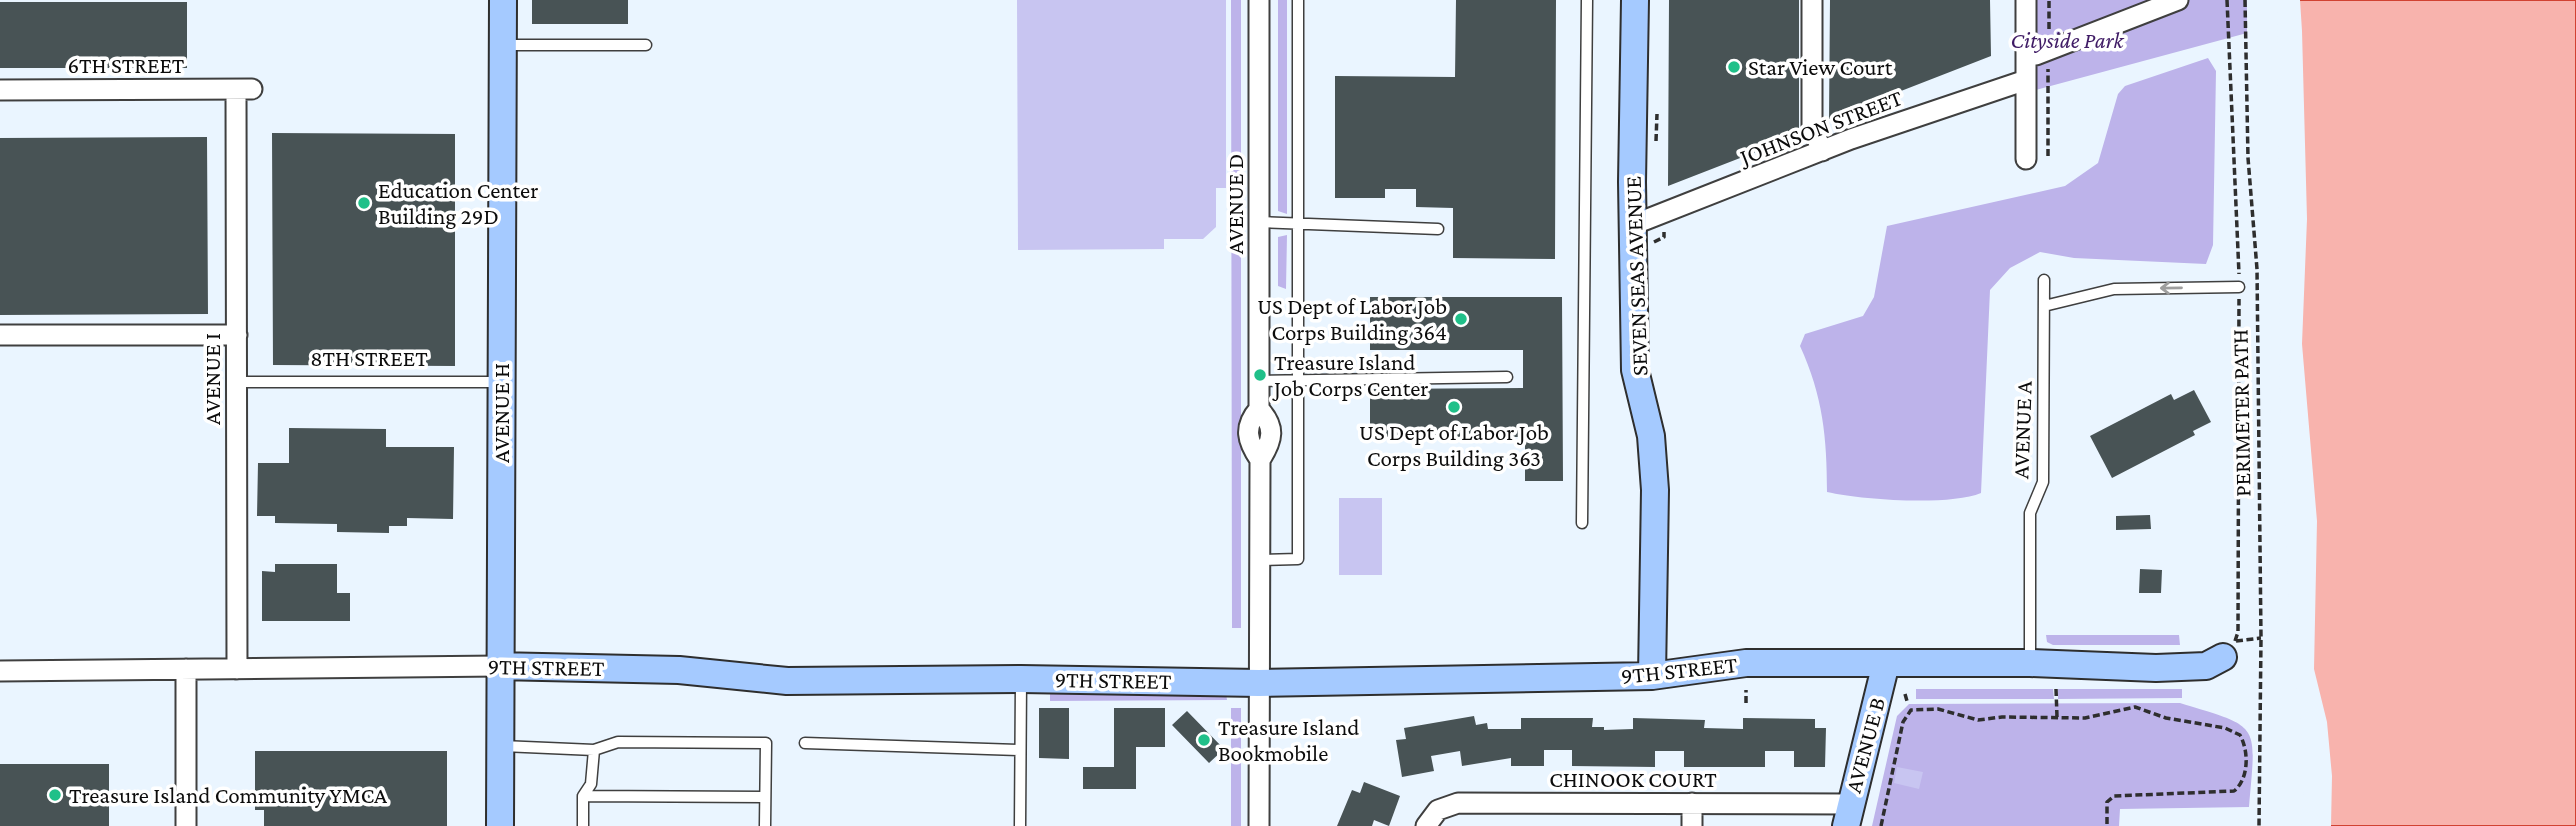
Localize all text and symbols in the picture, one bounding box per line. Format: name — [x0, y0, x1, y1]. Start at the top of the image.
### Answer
park label: Cityside Park — [2010, 27, 2124, 53]
street label: 6TH STREET — [68, 52, 185, 78]
place label: Star View Court — [1748, 54, 1893, 80]
marker: Star View Court — [1726, 59, 1742, 75]
street label: JOHNSON STREET — [1734, 84, 1906, 171]
street label: AVENUE D — [1222, 154, 1248, 254]
street label: SEVEN SEAS AVENUE — [1620, 176, 1652, 376]
place label: Education Center Building 29D — [378, 177, 538, 229]
marker: Education Center Building 29D — [356, 195, 372, 211]
one-way arrow — [2160, 282, 2183, 295]
place label: US Dept of Labor Job Corps Building 364 — [1257, 293, 1447, 345]
marker: US Dept of Labor Job Corps Building 364 — [1453, 311, 1469, 327]
street label: PERIMETER PATH — [2227, 329, 2255, 497]
street label: AVENUE I — [199, 333, 225, 425]
street label: 8TH STREET — [310, 345, 428, 371]
place label: Treasure Island Job Corps Center — [1272, 349, 1428, 401]
street label: AVENUE H — [488, 363, 514, 463]
marker: Treasure Island Job Corps Center — [1252, 367, 1268, 383]
street label: AVENUE A — [2007, 380, 2037, 480]
marker: US Dept of Labor Job Corps Building 363 — [1446, 399, 1462, 415]
place label: US Dept of Labor Job Corps Building 363 — [1359, 419, 1549, 471]
street label: 9TH STREET — [1619, 651, 1739, 689]
street label: 9TH STREET — [487, 653, 605, 681]
street label: 9TH STREET — [1054, 666, 1172, 694]
street label: AVENUE B — [1840, 694, 1890, 796]
place label: Treasure Island Bookmobile — [1218, 714, 1359, 766]
marker: Treasure Island Bookmobile — [1196, 732, 1212, 748]
street label: CHINOOK COURT — [1549, 766, 1717, 792]
place label: Treasure Island Community YMCA — [69, 782, 388, 808]
marker: Treasure Island Community YMCA — [47, 787, 63, 803]

